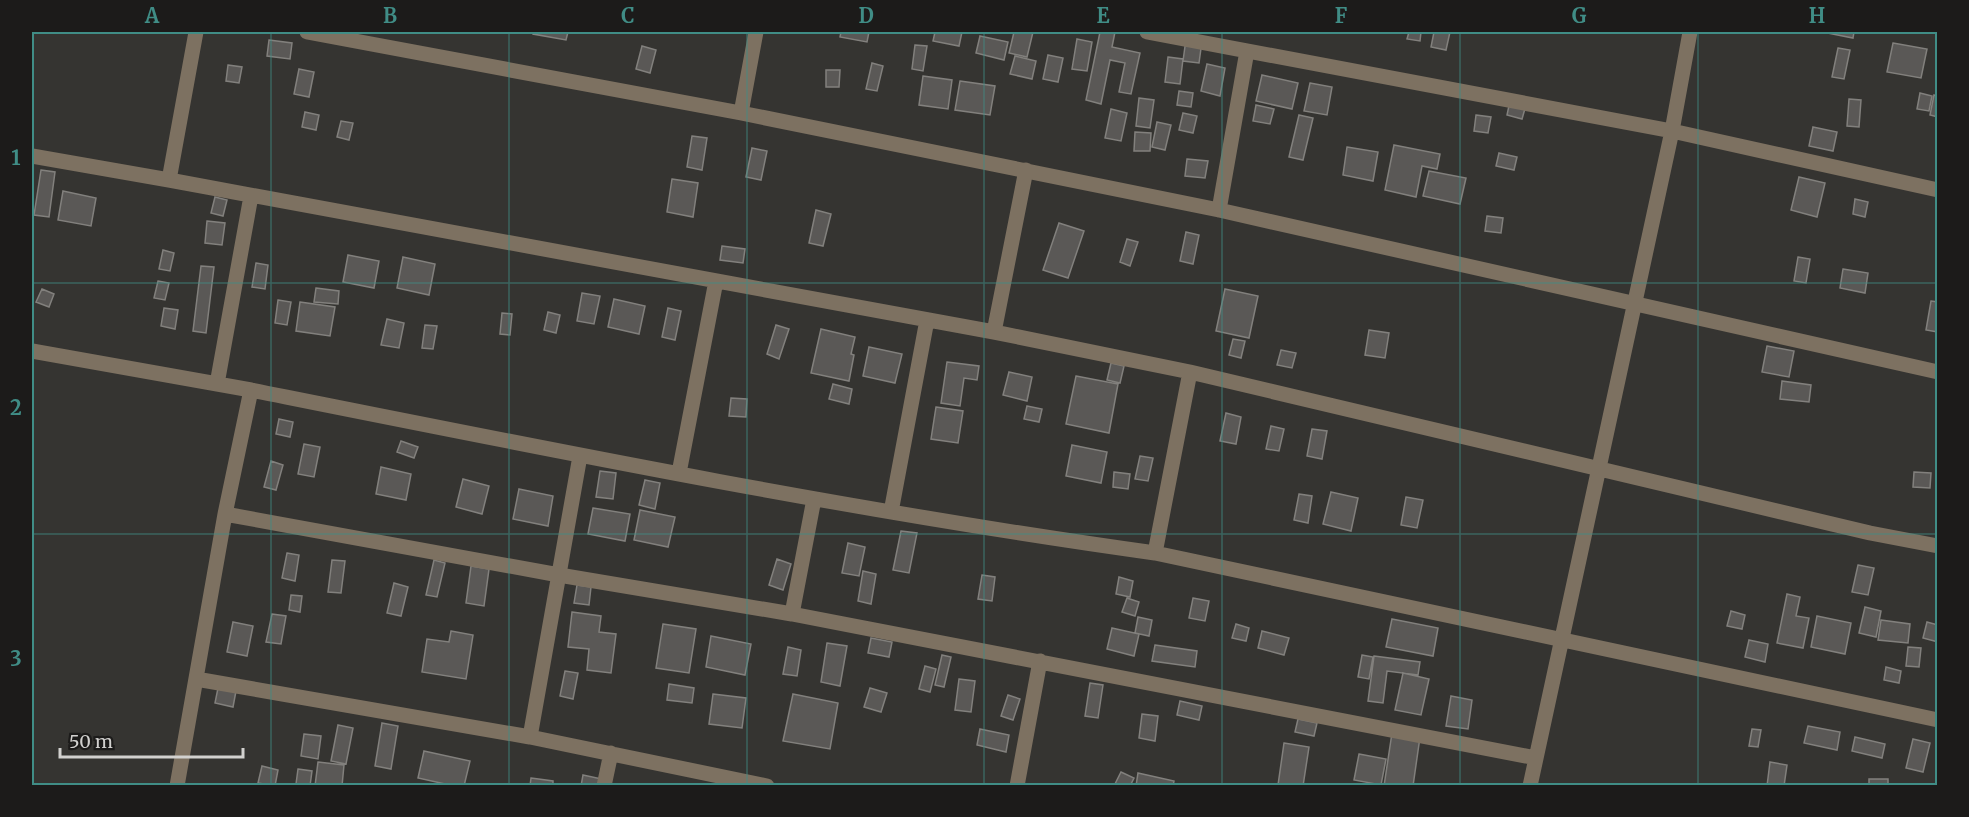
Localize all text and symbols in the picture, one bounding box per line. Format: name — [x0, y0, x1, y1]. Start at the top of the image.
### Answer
text: A — [144, 3, 160, 28]
text: B — [383, 3, 397, 28]
text: C — [621, 3, 635, 28]
text: D — [858, 3, 874, 28]
text: E — [1096, 3, 1110, 28]
text: F — [1335, 3, 1348, 28]
text: G — [1572, 3, 1587, 28]
text: H — [1809, 3, 1825, 28]
text: 1 — [11, 145, 21, 170]
text: 2 — [10, 395, 22, 420]
text: 3 — [10, 646, 22, 671]
scale bar — [60, 721, 243, 759]
text: 50 m — [69, 730, 113, 753]

